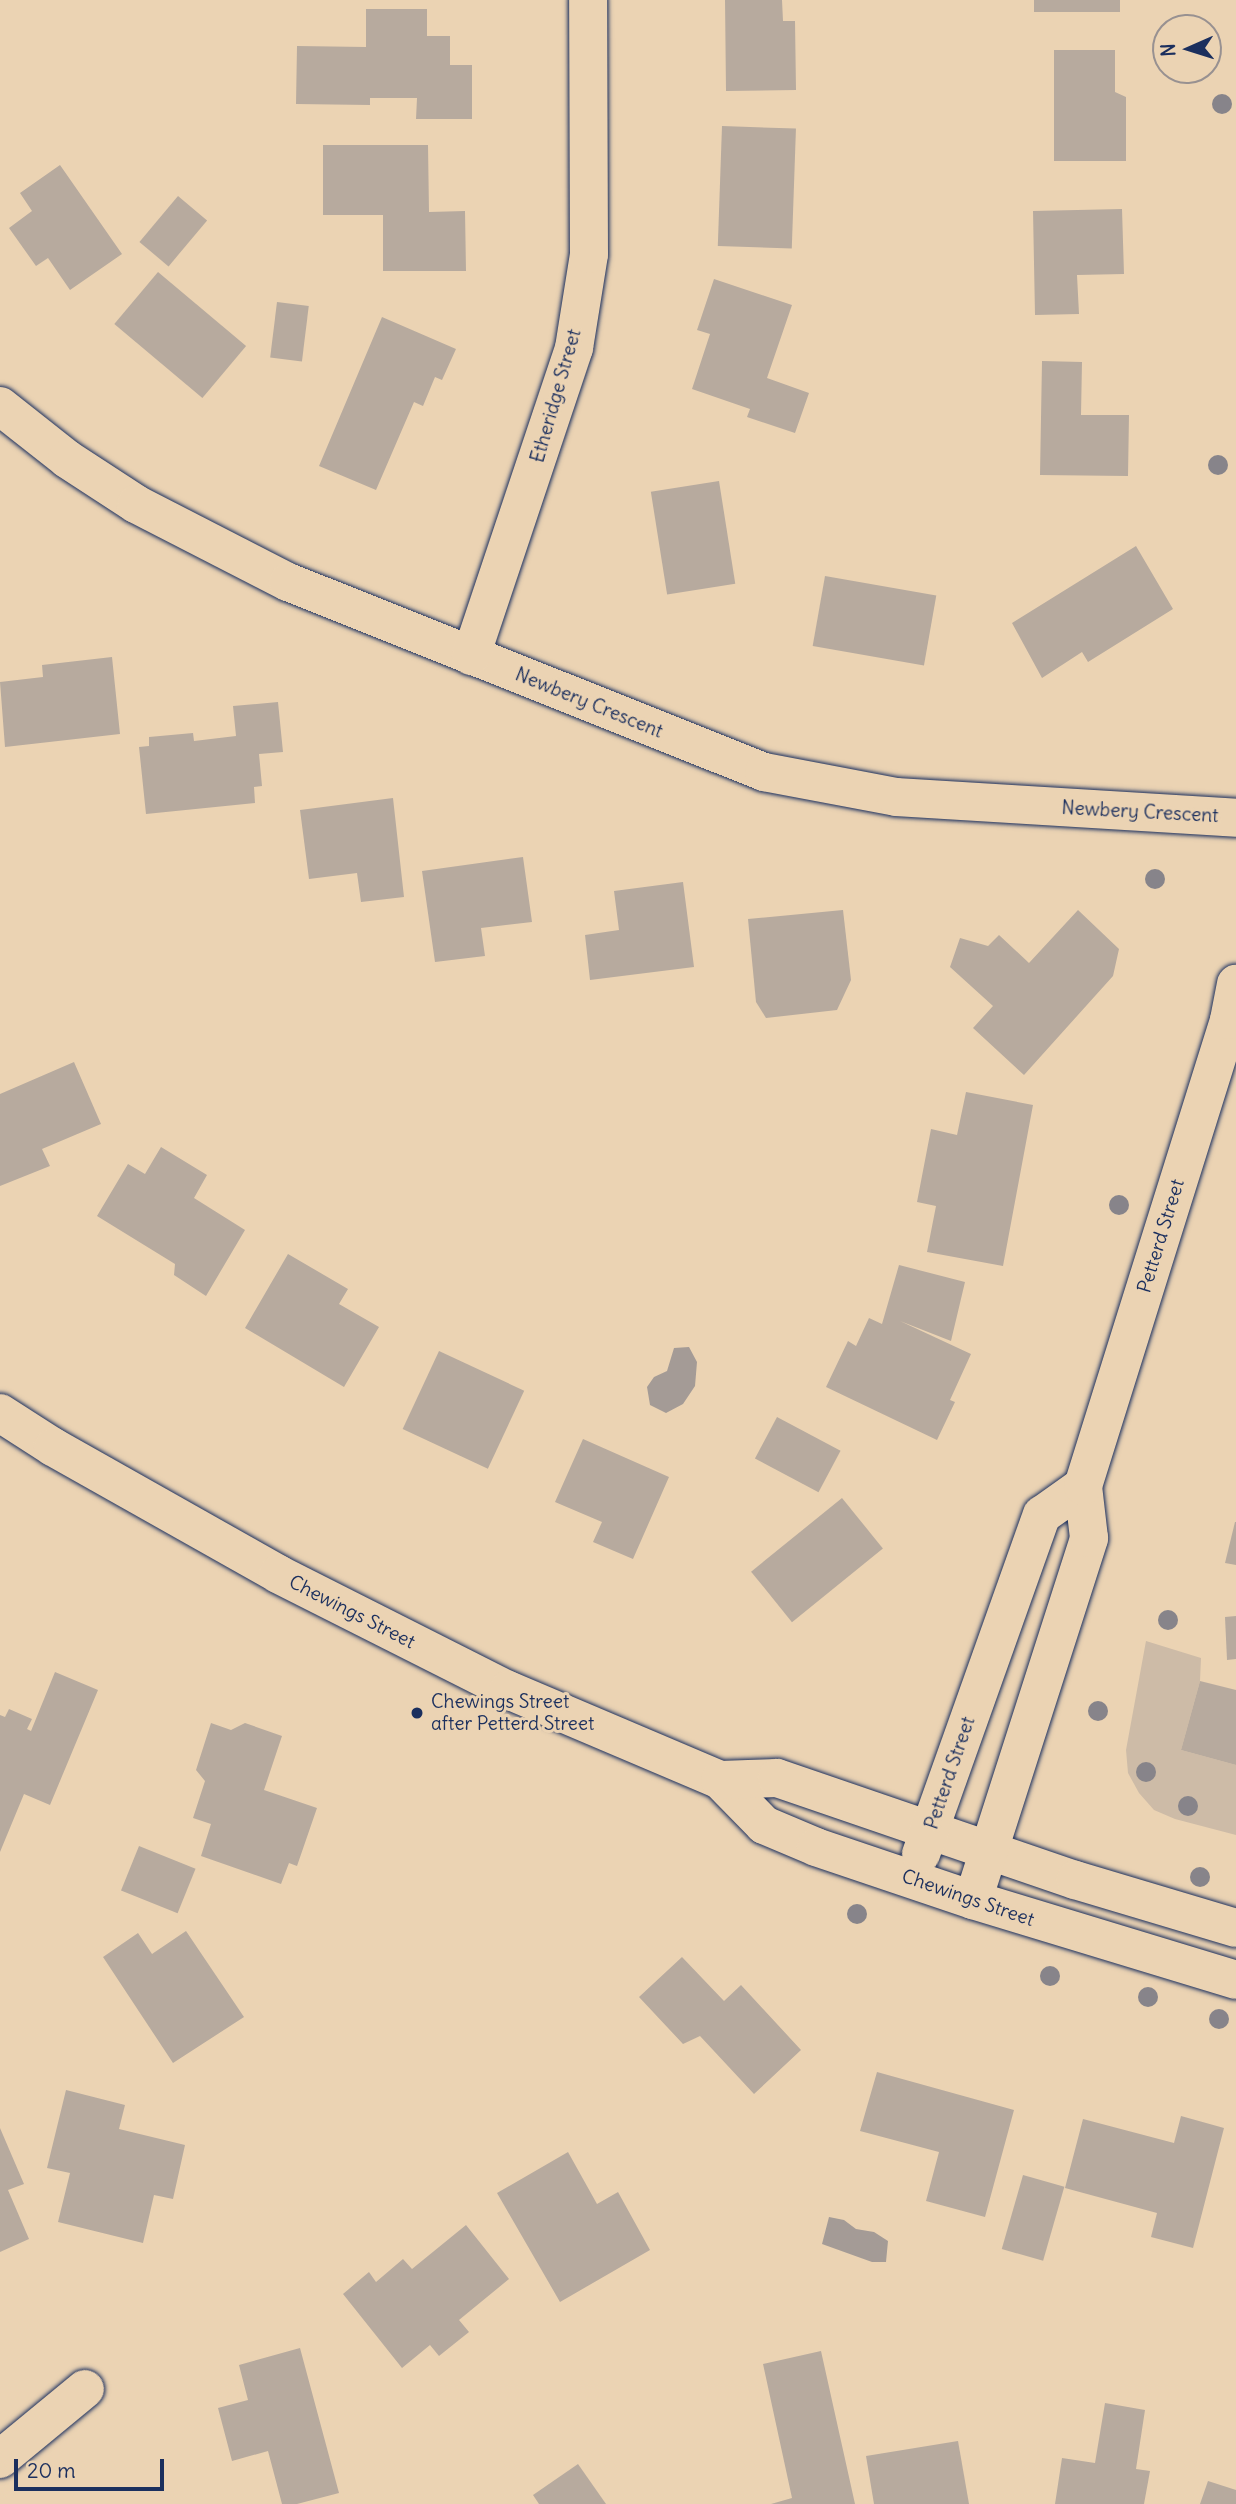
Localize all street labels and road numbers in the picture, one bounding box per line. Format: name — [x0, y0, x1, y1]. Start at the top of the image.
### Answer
street label: Etheridge Street — [526, 327, 586, 465]
street label: Newbery Crescent — [512, 663, 666, 743]
street label: Newbery Crescent — [1061, 797, 1219, 827]
street label: Petterd Street — [1133, 1176, 1189, 1296]
street label: Chewings Street — [285, 1570, 419, 1654]
street label: Petterd Street — [920, 1714, 980, 1832]
street label: Chewings Street — [899, 1865, 1037, 1931]

